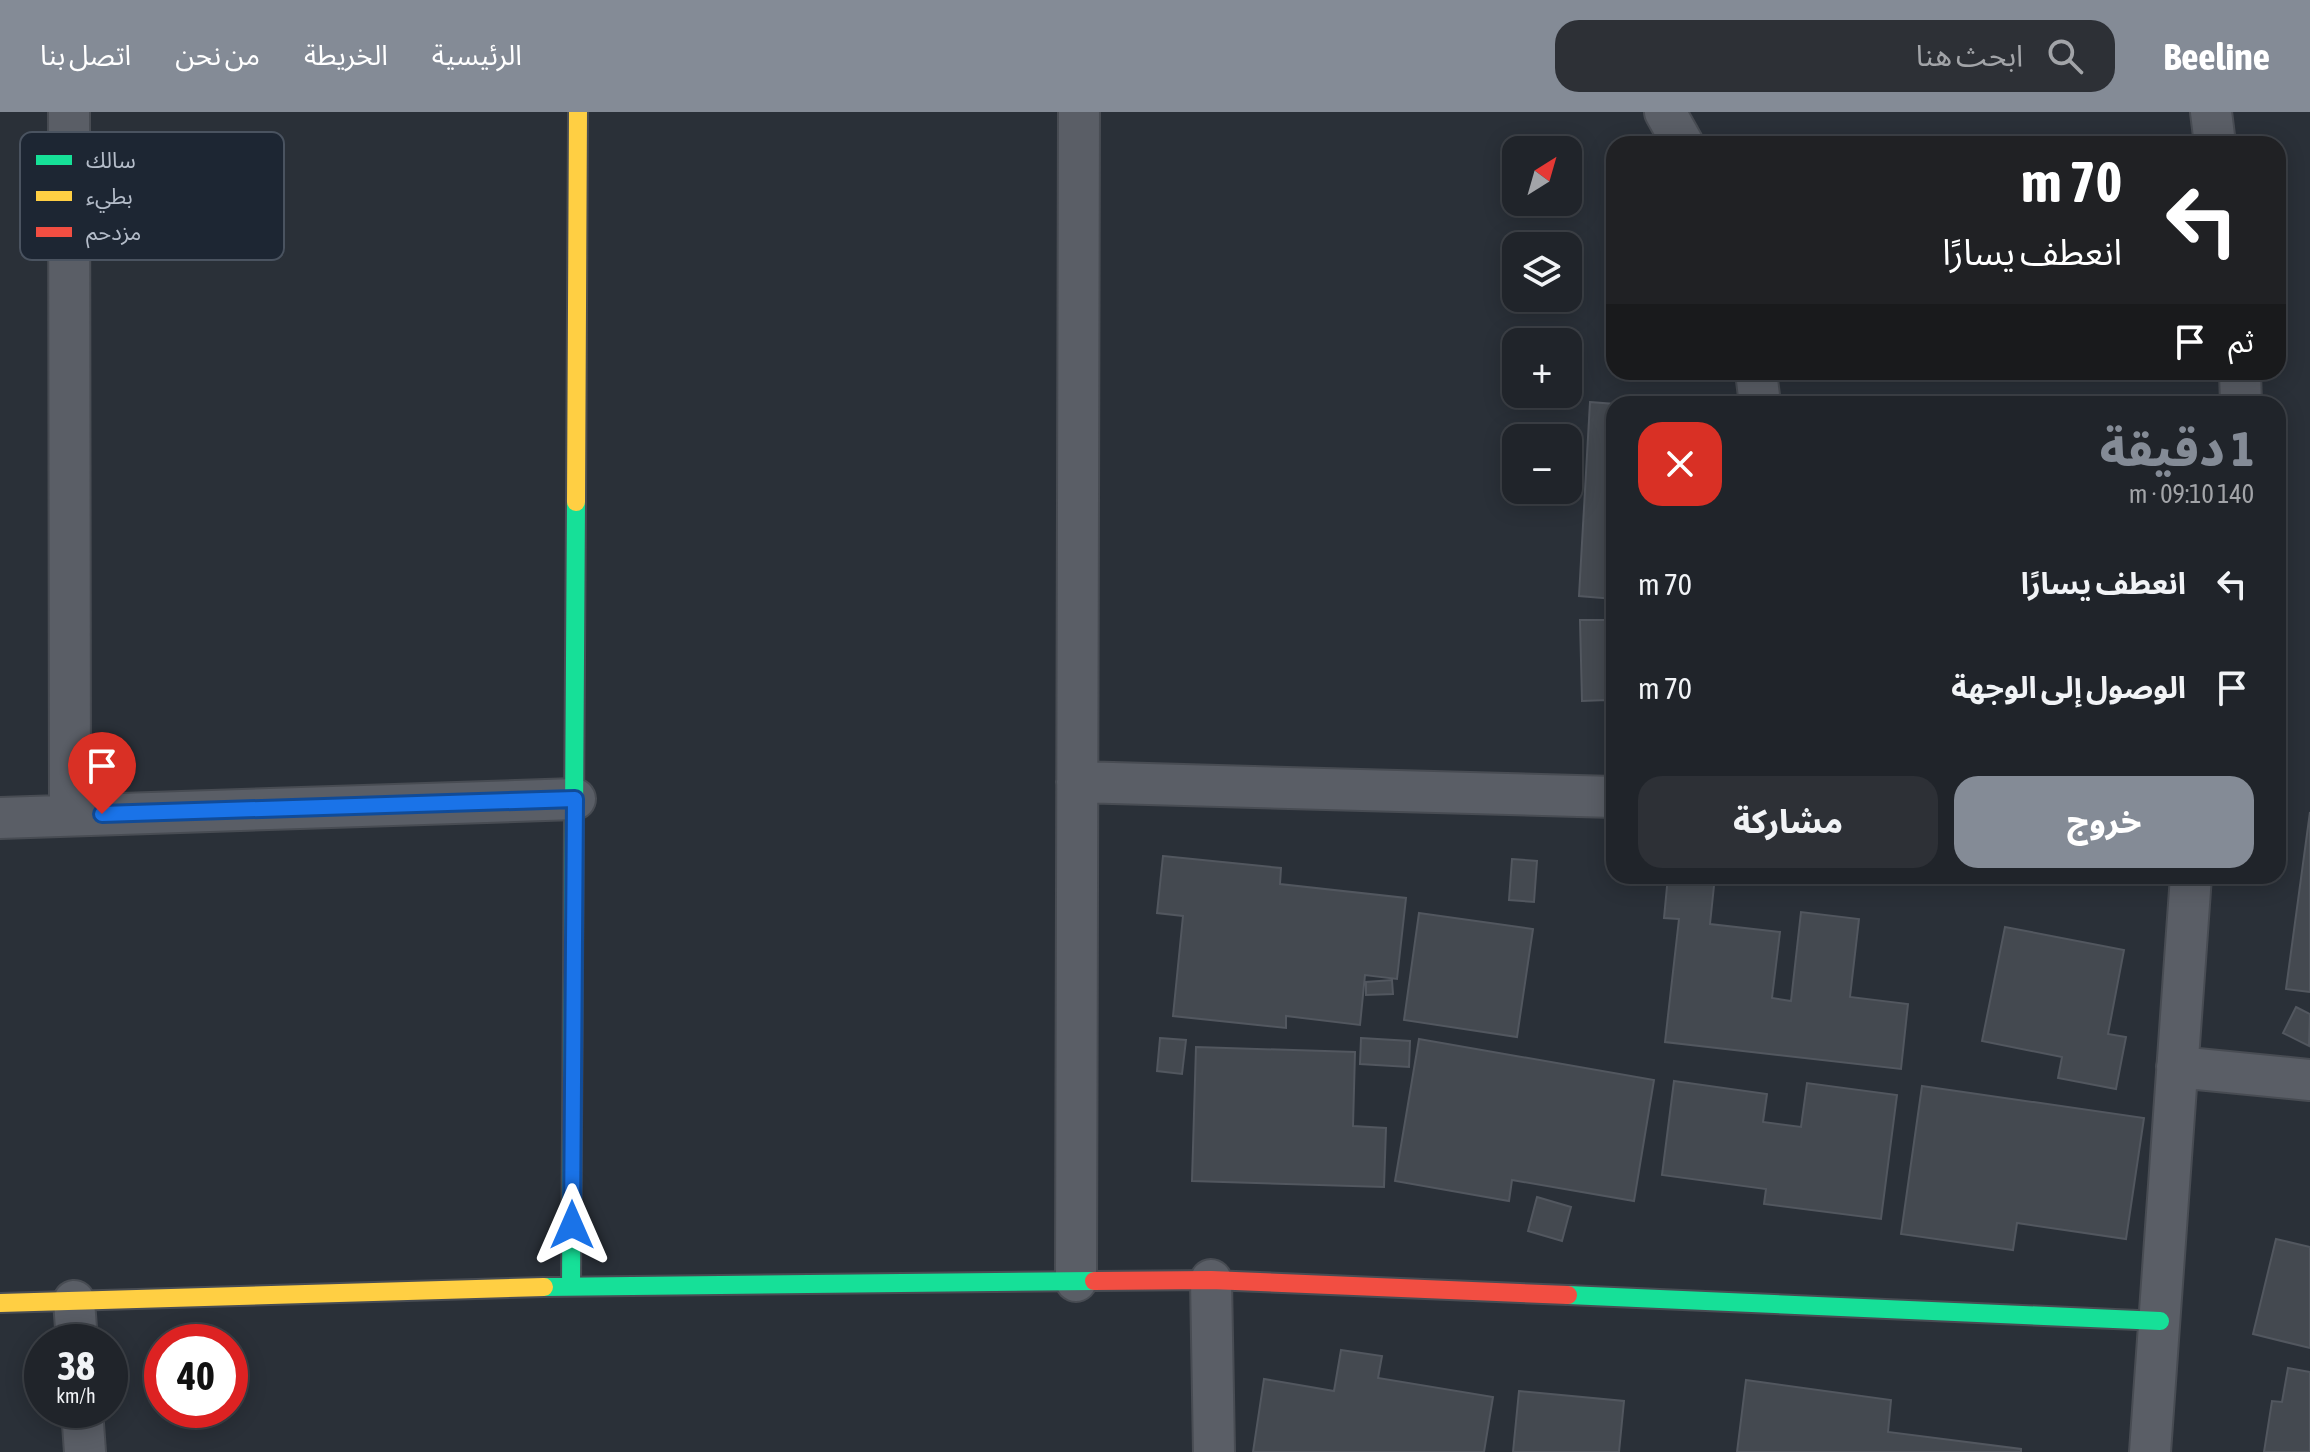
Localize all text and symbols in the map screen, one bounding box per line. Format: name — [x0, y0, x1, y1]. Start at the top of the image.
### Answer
search box — [1555, 20, 2115, 92]
icon: search — [2043, 34, 2087, 78]
text: Beeline — [2163, 35, 2270, 78]
text: ابحث هنا — [1916, 38, 2023, 72]
text: اتصل بنا — [40, 39, 131, 71]
text: من نحن — [175, 39, 260, 71]
text: الخريطة — [304, 39, 388, 71]
text: الرئيسية — [432, 39, 522, 71]
legend — [20, 132, 284, 260]
north arrow — [1502, 136, 1582, 216]
map controls — [1502, 136, 1582, 504]
text: سالك — [86, 147, 136, 173]
text: 70 m — [2021, 150, 2122, 214]
icon: left — [2150, 168, 2254, 272]
text: بطيء — [86, 183, 133, 213]
text: مزدحم — [86, 219, 141, 249]
text: انعطف يسارًا — [1942, 231, 2122, 273]
button: layers — [1502, 232, 1582, 312]
icon: arrive — [2168, 320, 2212, 364]
text: ثم — [2228, 324, 2254, 358]
button: + — [1502, 328, 1582, 408]
text: 1 دقيقة — [2100, 421, 2254, 476]
button: close — [1638, 422, 1722, 506]
button: − — [1502, 424, 1582, 504]
text: 140 m · 09:10 — [2129, 479, 2254, 509]
icon: left — [2210, 562, 2254, 606]
text: انعطف يسارًا — [2021, 566, 2186, 600]
text: 70 m — [1638, 567, 1692, 601]
icon: arrive — [2210, 666, 2254, 710]
text: الوصول إلى الوجهة — [1951, 670, 2186, 704]
text: 70 m — [1638, 671, 1692, 705]
pin — [68, 732, 136, 814]
icon: arrive — [80, 744, 124, 788]
button: مشاركة — [1638, 776, 1938, 868]
button: خروج — [1954, 776, 2254, 868]
position arrow — [530, 1183, 614, 1267]
speed limit sign: 40 — [144, 1324, 248, 1428]
text: 38 — [57, 1343, 95, 1388]
text: km/h — [56, 1384, 96, 1407]

